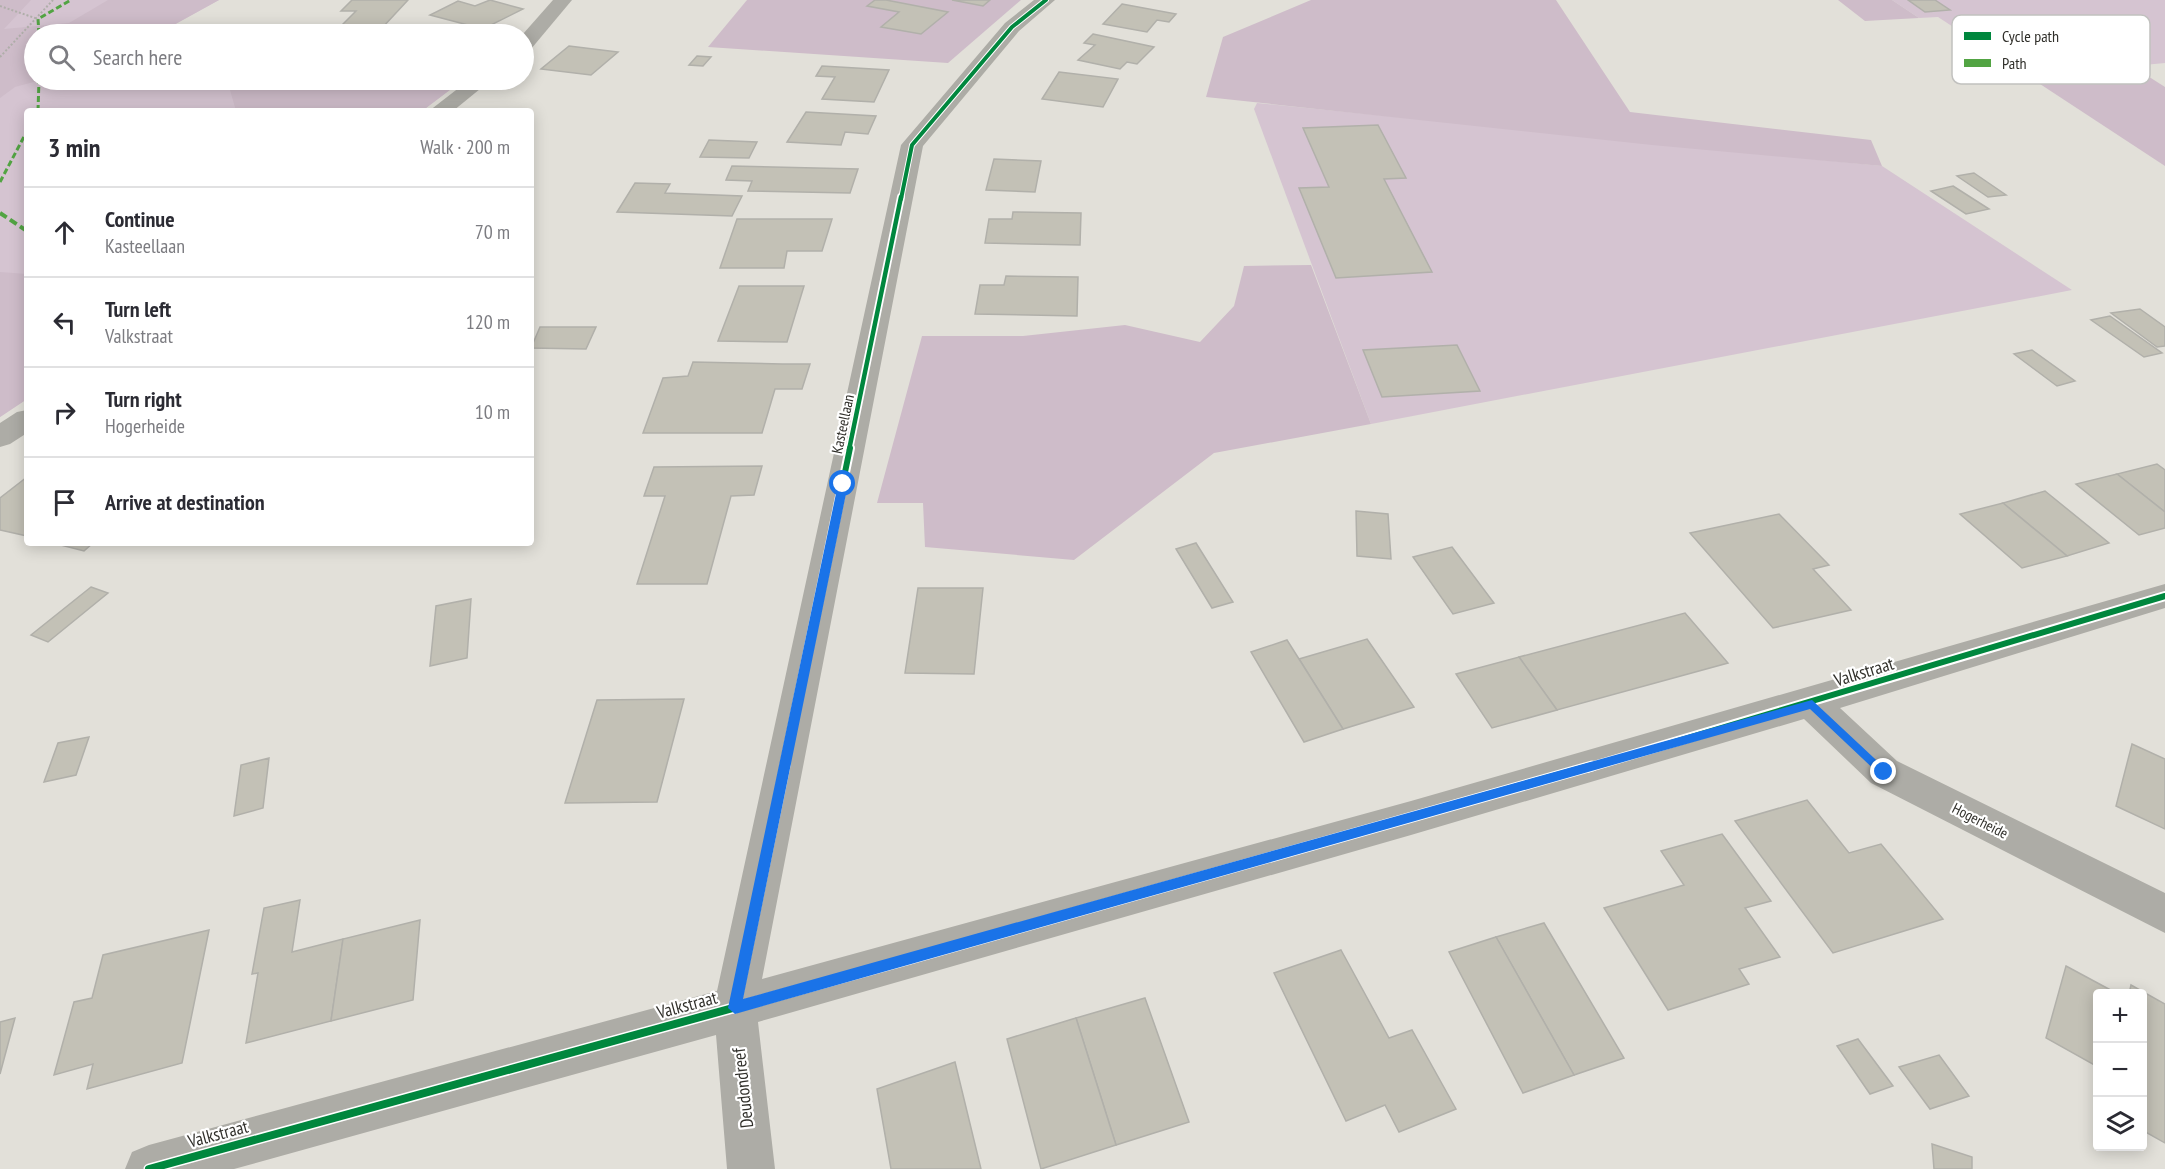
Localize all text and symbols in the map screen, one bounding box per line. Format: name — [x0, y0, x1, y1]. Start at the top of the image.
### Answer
legend — [1952, 15, 2150, 84]
search box — [24, 24, 534, 90]
text: Cycle path — [2002, 26, 2059, 46]
icon: search — [45, 41, 78, 74]
text: Search here — [93, 43, 182, 71]
text: Path — [2002, 53, 2027, 73]
text: 3 min — [48, 131, 101, 164]
text: Walk · 200 m — [420, 134, 510, 160]
text: Continue — [105, 205, 175, 233]
icon: ahead — [48, 216, 81, 249]
text: 70 m — [475, 219, 510, 245]
text: Kasteellaan — [105, 233, 185, 259]
text: Turn left — [105, 295, 171, 323]
icon: left — [48, 306, 81, 339]
text: 120 m — [466, 309, 510, 335]
text: Valkstraat — [105, 323, 173, 349]
text: Turn right — [105, 385, 182, 413]
street label: Kasteellaan — [827, 393, 858, 455]
icon: right — [48, 396, 81, 429]
text: 10 m — [475, 399, 510, 425]
text: Hogerheide — [105, 413, 185, 439]
route start — [829, 470, 855, 496]
icon: arrive — [48, 486, 81, 519]
text: Arrive at destination — [105, 488, 265, 516]
street label: Valkstraat — [1830, 652, 1897, 692]
route end — [1870, 758, 1896, 784]
street label: Hogerheide — [1949, 798, 2011, 843]
street label: Valkstraat — [653, 985, 719, 1024]
map controls — [2093, 989, 2147, 1151]
button: + — [2093, 989, 2147, 1043]
button: − — [2093, 1043, 2147, 1097]
street label: Deudondreef — [727, 1046, 758, 1129]
button: layers — [2093, 1097, 2147, 1151]
street label: Valkstraat — [184, 1114, 250, 1153]

